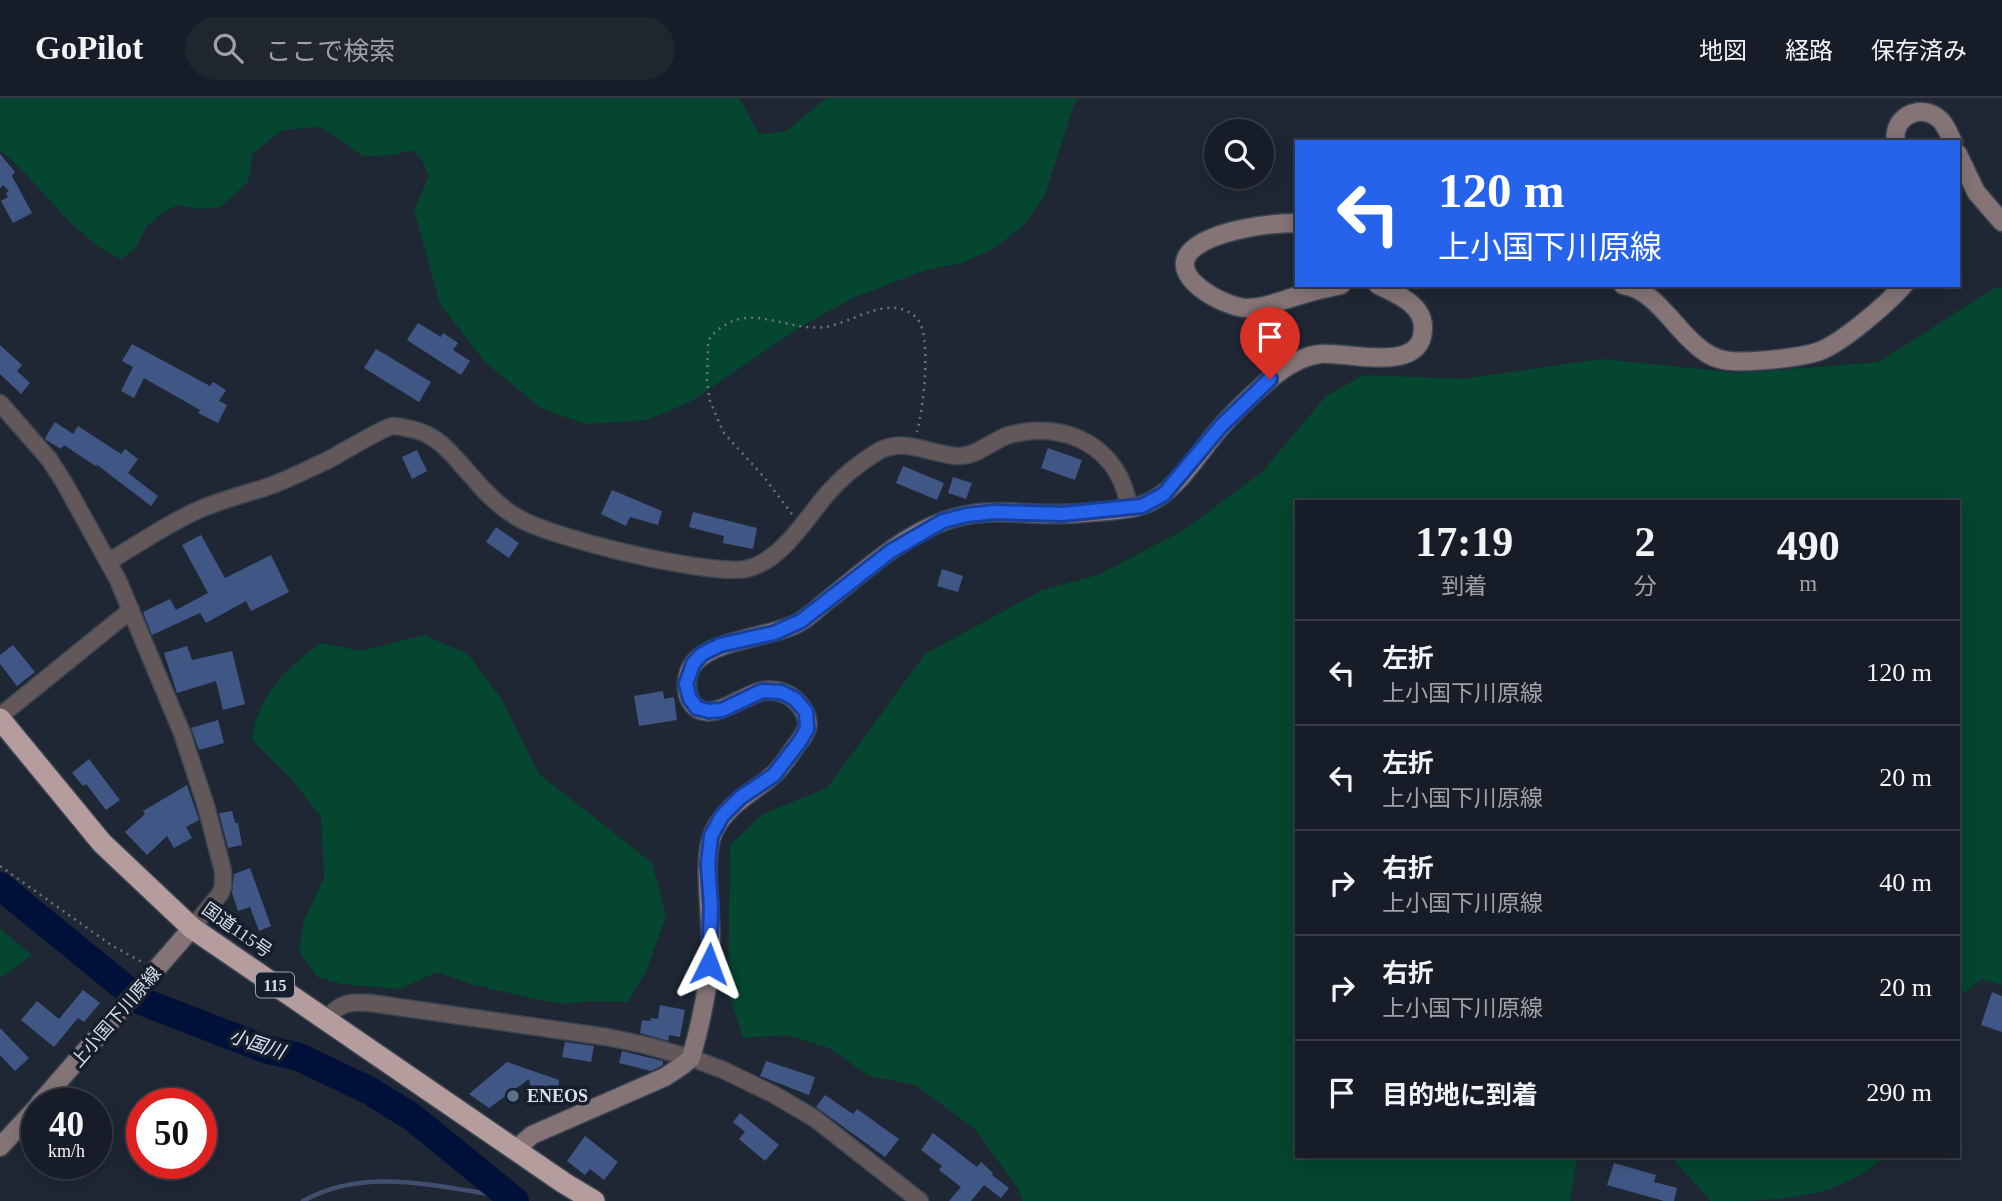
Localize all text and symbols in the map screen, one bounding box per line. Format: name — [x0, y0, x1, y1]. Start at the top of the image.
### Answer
search box — [185, 17, 675, 80]
icon: search — [209, 29, 247, 67]
text: GoPilot — [35, 30, 143, 66]
text: ここで検索 — [265, 37, 395, 66]
text: 地図 — [1699, 38, 1747, 64]
text: 経路 — [1785, 38, 1833, 64]
text: 保存済み — [1871, 38, 1967, 64]
map controls — [1204, 119, 1274, 189]
button: search — [1204, 119, 1274, 189]
text: 120 m — [1438, 163, 1565, 218]
icon: left — [1323, 168, 1414, 259]
text: 上小国下川原線 — [1438, 229, 1662, 265]
pin — [1240, 307, 1300, 379]
icon: arrive — [1251, 318, 1289, 356]
text: 17:19 — [1415, 519, 1513, 565]
text: 2 — [1635, 519, 1656, 565]
text: 490 — [1777, 523, 1840, 569]
text: m — [1799, 571, 1817, 596]
text: 到着 — [1441, 574, 1487, 599]
text: 分 — [1634, 574, 1657, 599]
text: 左折 — [1382, 644, 1434, 673]
icon: left — [1323, 654, 1361, 692]
text: 120 m — [1866, 658, 1932, 687]
text: 上小国下川原線 — [1382, 681, 1543, 706]
text: 左折 — [1382, 749, 1434, 778]
icon: left — [1323, 759, 1361, 797]
text: 20 m — [1879, 763, 1932, 792]
text: 上小国下川原線 — [1382, 786, 1543, 811]
text: 右折 — [1382, 854, 1434, 883]
icon: right — [1323, 864, 1361, 902]
text: 40 m — [1879, 868, 1932, 897]
text: 上小国下川原線 — [1382, 891, 1543, 916]
street label: 国道115号 — [198, 899, 276, 961]
position arrow — [672, 927, 746, 1001]
text: 右折 — [1382, 959, 1434, 988]
street label: 上小国下川原線 — [67, 963, 165, 1071]
icon: right — [1323, 969, 1361, 1007]
road number: 115 — [256, 972, 294, 998]
text: 20 m — [1879, 973, 1932, 1002]
text: 上小国下川原線 — [1382, 996, 1543, 1021]
water label: 小国川 — [227, 1025, 289, 1063]
icon: arrive — [1323, 1074, 1361, 1112]
text: 290 m — [1866, 1078, 1932, 1107]
text: 目的地に到着 — [1382, 1081, 1538, 1110]
place label: ENEOS — [527, 1086, 588, 1106]
speed limit sign: 50 — [126, 1088, 217, 1179]
marker: ENEOS — [505, 1088, 521, 1104]
text: 40 — [49, 1105, 84, 1144]
text: km/h — [48, 1141, 85, 1161]

